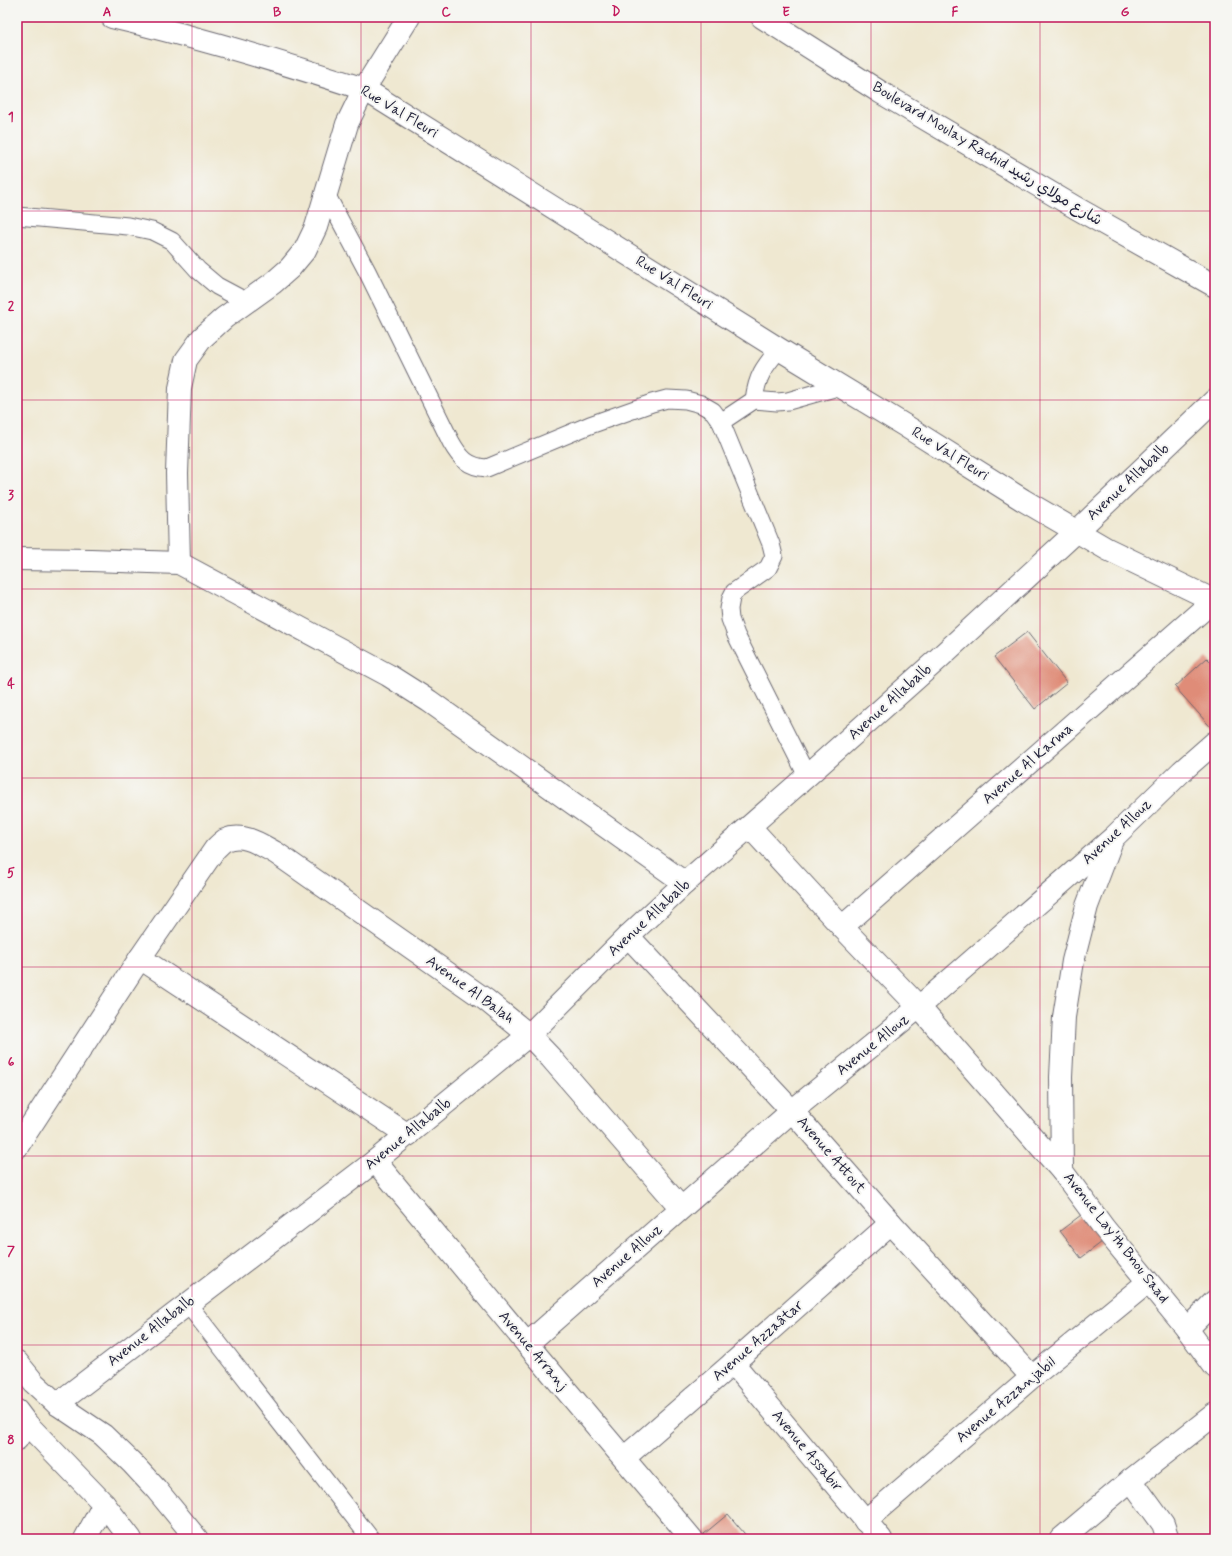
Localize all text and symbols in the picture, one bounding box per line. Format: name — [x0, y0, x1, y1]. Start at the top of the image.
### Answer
text: A — [103, 4, 111, 21]
text: B — [273, 4, 282, 21]
text: C — [441, 4, 451, 21]
text: D — [612, 4, 621, 21]
text: E — [782, 4, 790, 21]
text: F — [952, 4, 959, 21]
text: G — [1121, 4, 1130, 21]
street label: Boulevard Moulay Rachid شارع مولاي رشيد — [868, 77, 1106, 231]
street label: Rue Val Fleuri — [356, 81, 442, 143]
text: 1 — [8, 109, 14, 126]
street label: Rue Val Fleuri — [632, 251, 716, 315]
text: 2 — [8, 298, 15, 315]
street label: Rue Val Fleuri — [908, 422, 992, 486]
street label: Avenue Allabalb — [1083, 439, 1173, 525]
text: 3 — [8, 487, 14, 504]
street label: Avenue Allabalb — [844, 659, 936, 745]
text: 4 — [7, 676, 15, 693]
street label: Avenue Al Karma — [978, 719, 1078, 809]
street label: Avenue Allouz — [1078, 794, 1156, 869]
text: 5 — [7, 865, 15, 882]
street label: Avenue Allabalb — [604, 875, 694, 961]
street label: Avenue Al Balah — [422, 951, 518, 1029]
street label: Avenue Allouz — [832, 1009, 914, 1080]
text: 6 — [8, 1054, 15, 1071]
street label: Avenue Allabalb — [361, 1093, 455, 1175]
street label: Avenue Attout — [792, 1112, 870, 1198]
street label: Avenue Lay'th Bnou Saad — [1059, 1168, 1173, 1308]
street label: Avenue Allouz — [587, 1219, 667, 1292]
text: 7 — [7, 1243, 15, 1260]
street label: Avenue Allabalb — [103, 1291, 199, 1371]
street label: Avenue Azzaâtar — [708, 1295, 808, 1386]
street label: Avenue Arranj — [494, 1307, 572, 1395]
street label: Avenue Azzanjabil — [952, 1352, 1060, 1448]
street label: Avenue Assabir — [767, 1406, 847, 1496]
text: 8 — [7, 1432, 15, 1449]

